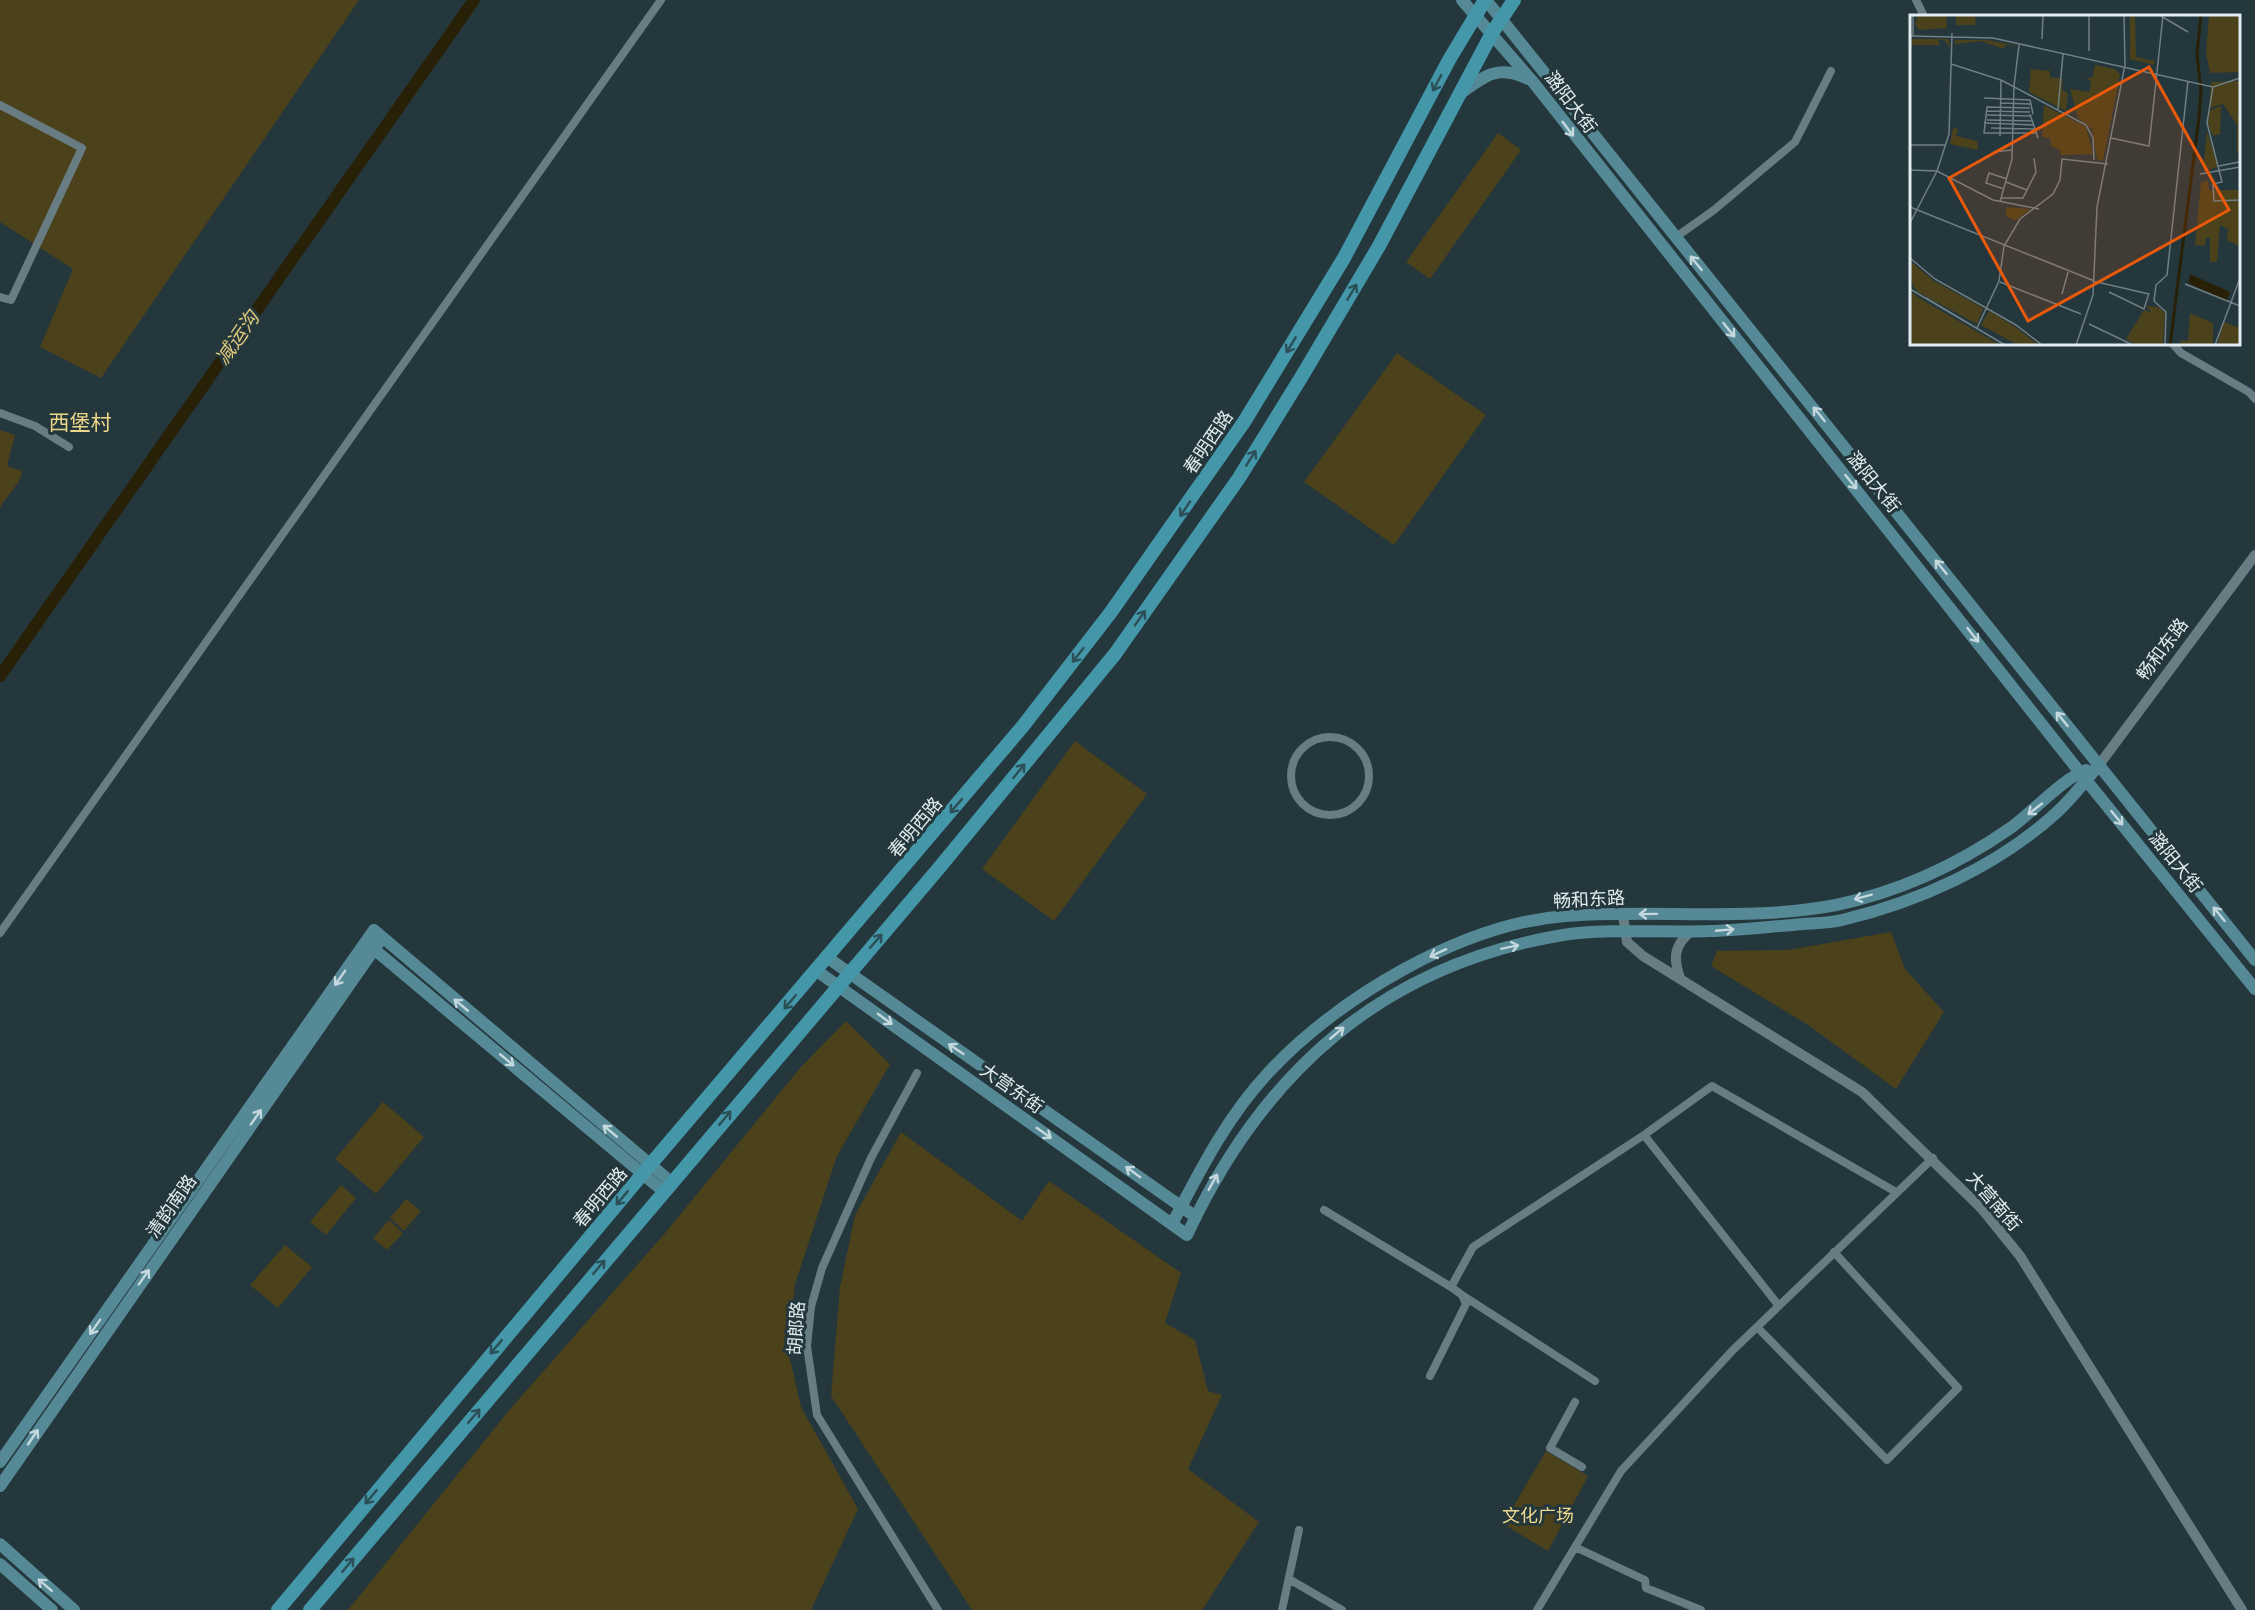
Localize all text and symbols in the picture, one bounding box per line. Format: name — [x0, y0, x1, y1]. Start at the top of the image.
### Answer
inset map — [1910, 15, 2240, 345]
street label: 潞阳大街 — [1541, 67, 1601, 137]
one-way arrow — [1431, 74, 1442, 92]
one-way arrow — [1562, 120, 1575, 136]
one-way arrow — [1690, 255, 1703, 271]
one-way arrow — [1347, 284, 1359, 301]
water label: 减运沟 — [210, 305, 265, 369]
one-way arrow — [1723, 322, 1736, 338]
one-way arrow — [1284, 336, 1296, 353]
street label: 春明西路 — [1179, 406, 1237, 478]
one-way arrow — [1813, 406, 1826, 422]
district label: 西堡村 — [49, 411, 112, 435]
street label: 潞阳大街 — [1843, 447, 1905, 517]
one-way arrow — [1246, 450, 1258, 467]
one-way arrow — [1845, 474, 1858, 490]
one-way arrow — [1179, 500, 1191, 517]
one-way arrow — [1934, 559, 1947, 575]
one-way arrow — [1134, 611, 1146, 627]
street label: 畅和东路 — [2132, 614, 2192, 684]
one-way arrow — [1966, 627, 1979, 643]
one-way arrow — [1072, 647, 1085, 663]
one-way arrow — [2056, 711, 2069, 727]
one-way arrow — [1013, 764, 1026, 780]
street label: 春明西路 — [884, 793, 946, 861]
one-way arrow — [949, 798, 962, 814]
one-way arrow — [2027, 803, 2043, 816]
one-way arrow — [2110, 810, 2123, 826]
street label: 潞阳大街 — [2145, 827, 2207, 897]
street label: 畅和东路 — [1552, 887, 1626, 911]
one-way arrow — [1854, 892, 1873, 904]
one-way arrow — [2212, 907, 2225, 923]
one-way arrow — [1639, 908, 1659, 920]
one-way arrow — [1714, 924, 1734, 935]
one-way arrow — [869, 934, 883, 949]
one-way arrow — [1500, 940, 1519, 952]
one-way arrow — [1430, 947, 1448, 959]
one-way arrow — [334, 970, 346, 986]
one-way arrow — [783, 994, 797, 1009]
one-way arrow — [454, 998, 469, 1012]
one-way arrow — [877, 1013, 893, 1026]
one-way arrow — [1329, 1026, 1344, 1040]
one-way arrow — [948, 1043, 965, 1055]
one-way arrow — [499, 1053, 514, 1067]
street label: 大营东街 — [976, 1059, 1048, 1117]
one-way arrow — [250, 1110, 262, 1126]
one-way arrow — [718, 1111, 732, 1126]
one-way arrow — [603, 1124, 618, 1138]
one-way arrow — [1035, 1127, 1051, 1139]
street label: 春明西路 — [569, 1163, 631, 1231]
one-way arrow — [1126, 1166, 1142, 1178]
street label: 大营南街 — [1962, 1167, 2026, 1235]
street label: 清韵南路 — [142, 1170, 200, 1242]
one-way arrow — [1207, 1174, 1219, 1191]
one-way arrow — [615, 1190, 629, 1205]
one-way arrow — [592, 1260, 606, 1275]
one-way arrow — [138, 1269, 150, 1286]
street label: 胡郎路 — [784, 1300, 808, 1356]
one-way arrow — [89, 1318, 101, 1334]
one-way arrow — [490, 1339, 503, 1355]
one-way arrow — [467, 1408, 480, 1424]
one-way arrow — [27, 1430, 39, 1446]
one-way arrow — [365, 1489, 378, 1505]
park label: 文化广场 — [1502, 1505, 1574, 1526]
one-way arrow — [341, 1558, 355, 1573]
one-way arrow — [38, 1578, 53, 1592]

